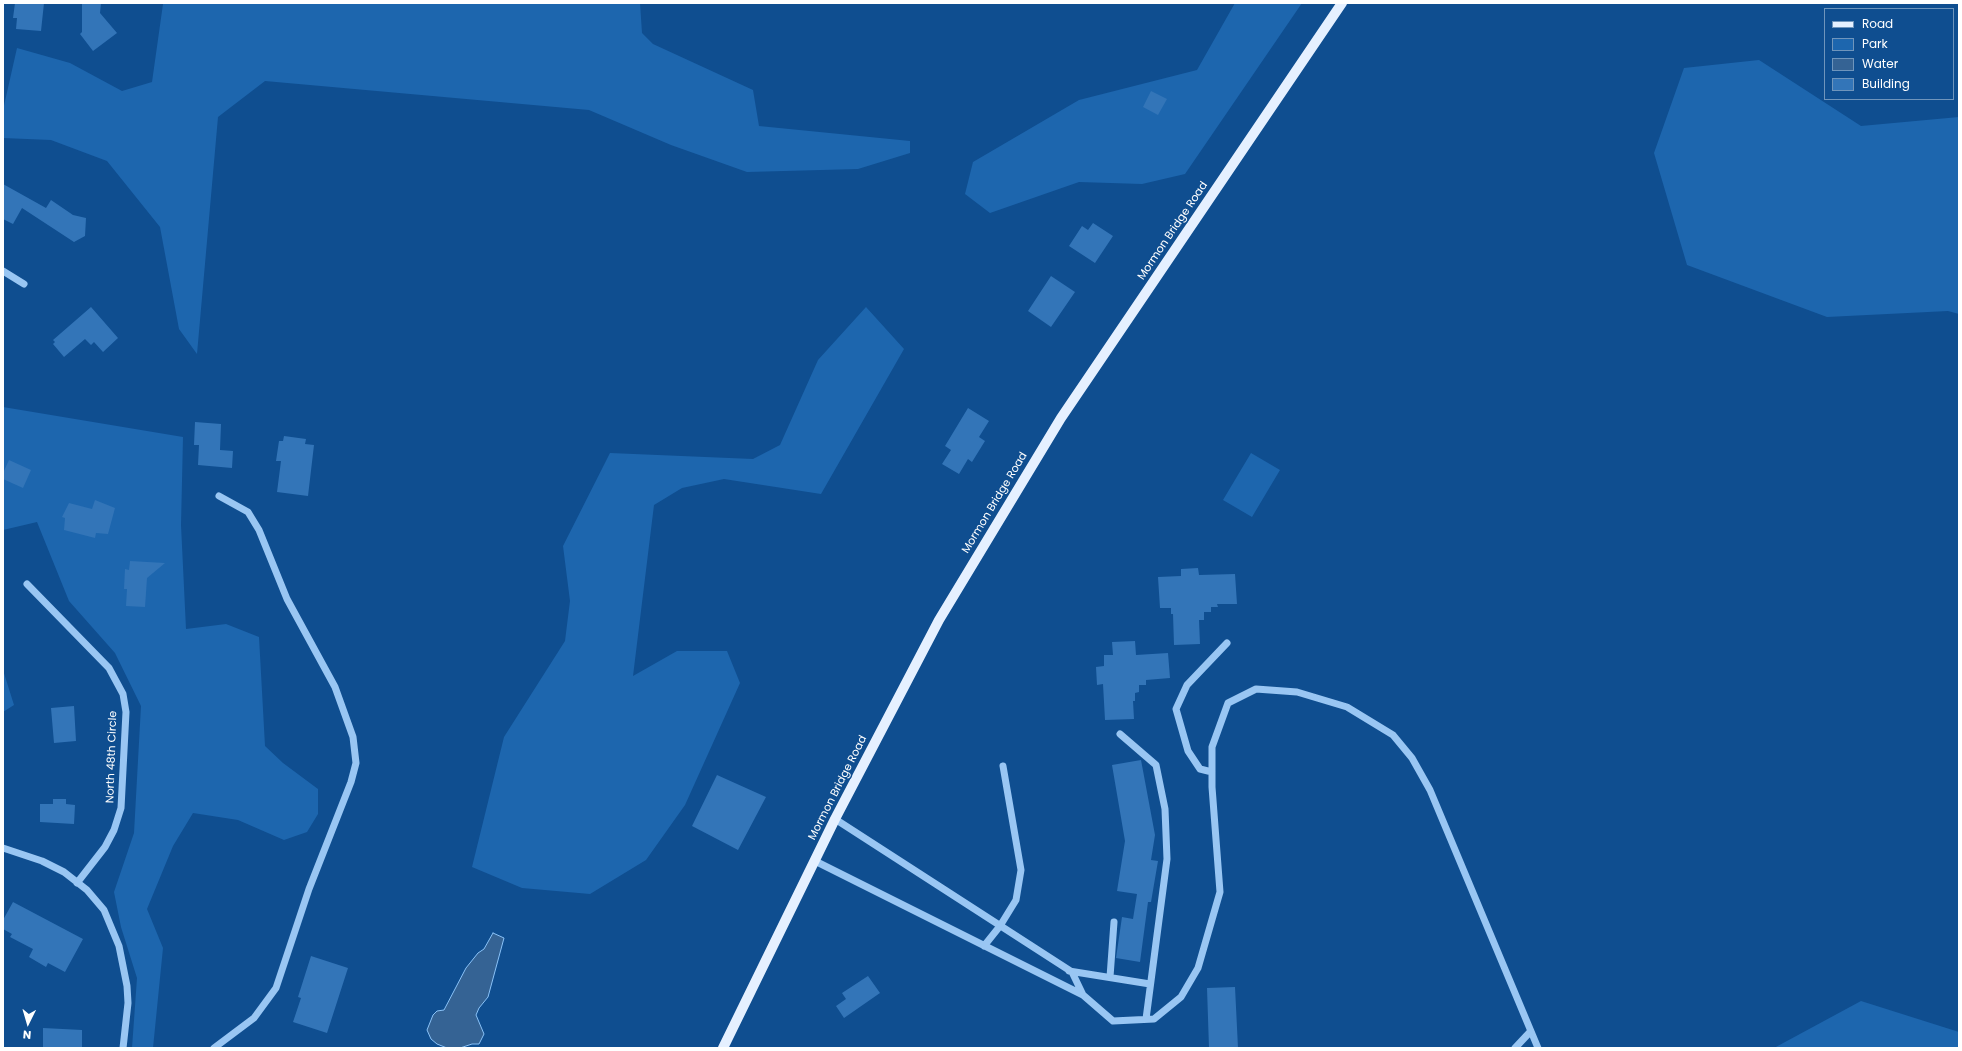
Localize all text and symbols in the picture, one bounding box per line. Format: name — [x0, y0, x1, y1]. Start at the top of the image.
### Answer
legend — [1824, 8, 1954, 100]
text: Road — [1862, 15, 1893, 32]
text: Park — [1862, 35, 1888, 52]
text: Water — [1862, 55, 1898, 72]
text: Building — [1862, 75, 1910, 92]
street label: Mormon Bridge Road — [1135, 179, 1211, 283]
street label: Mormon Bridge Road — [960, 450, 1030, 556]
street label: North 48th Circle — [104, 711, 120, 803]
street label: Mormon Bridge Road — [806, 733, 870, 843]
north arrow — [8, 1003, 48, 1043]
text: N — [22, 1027, 32, 1043]

